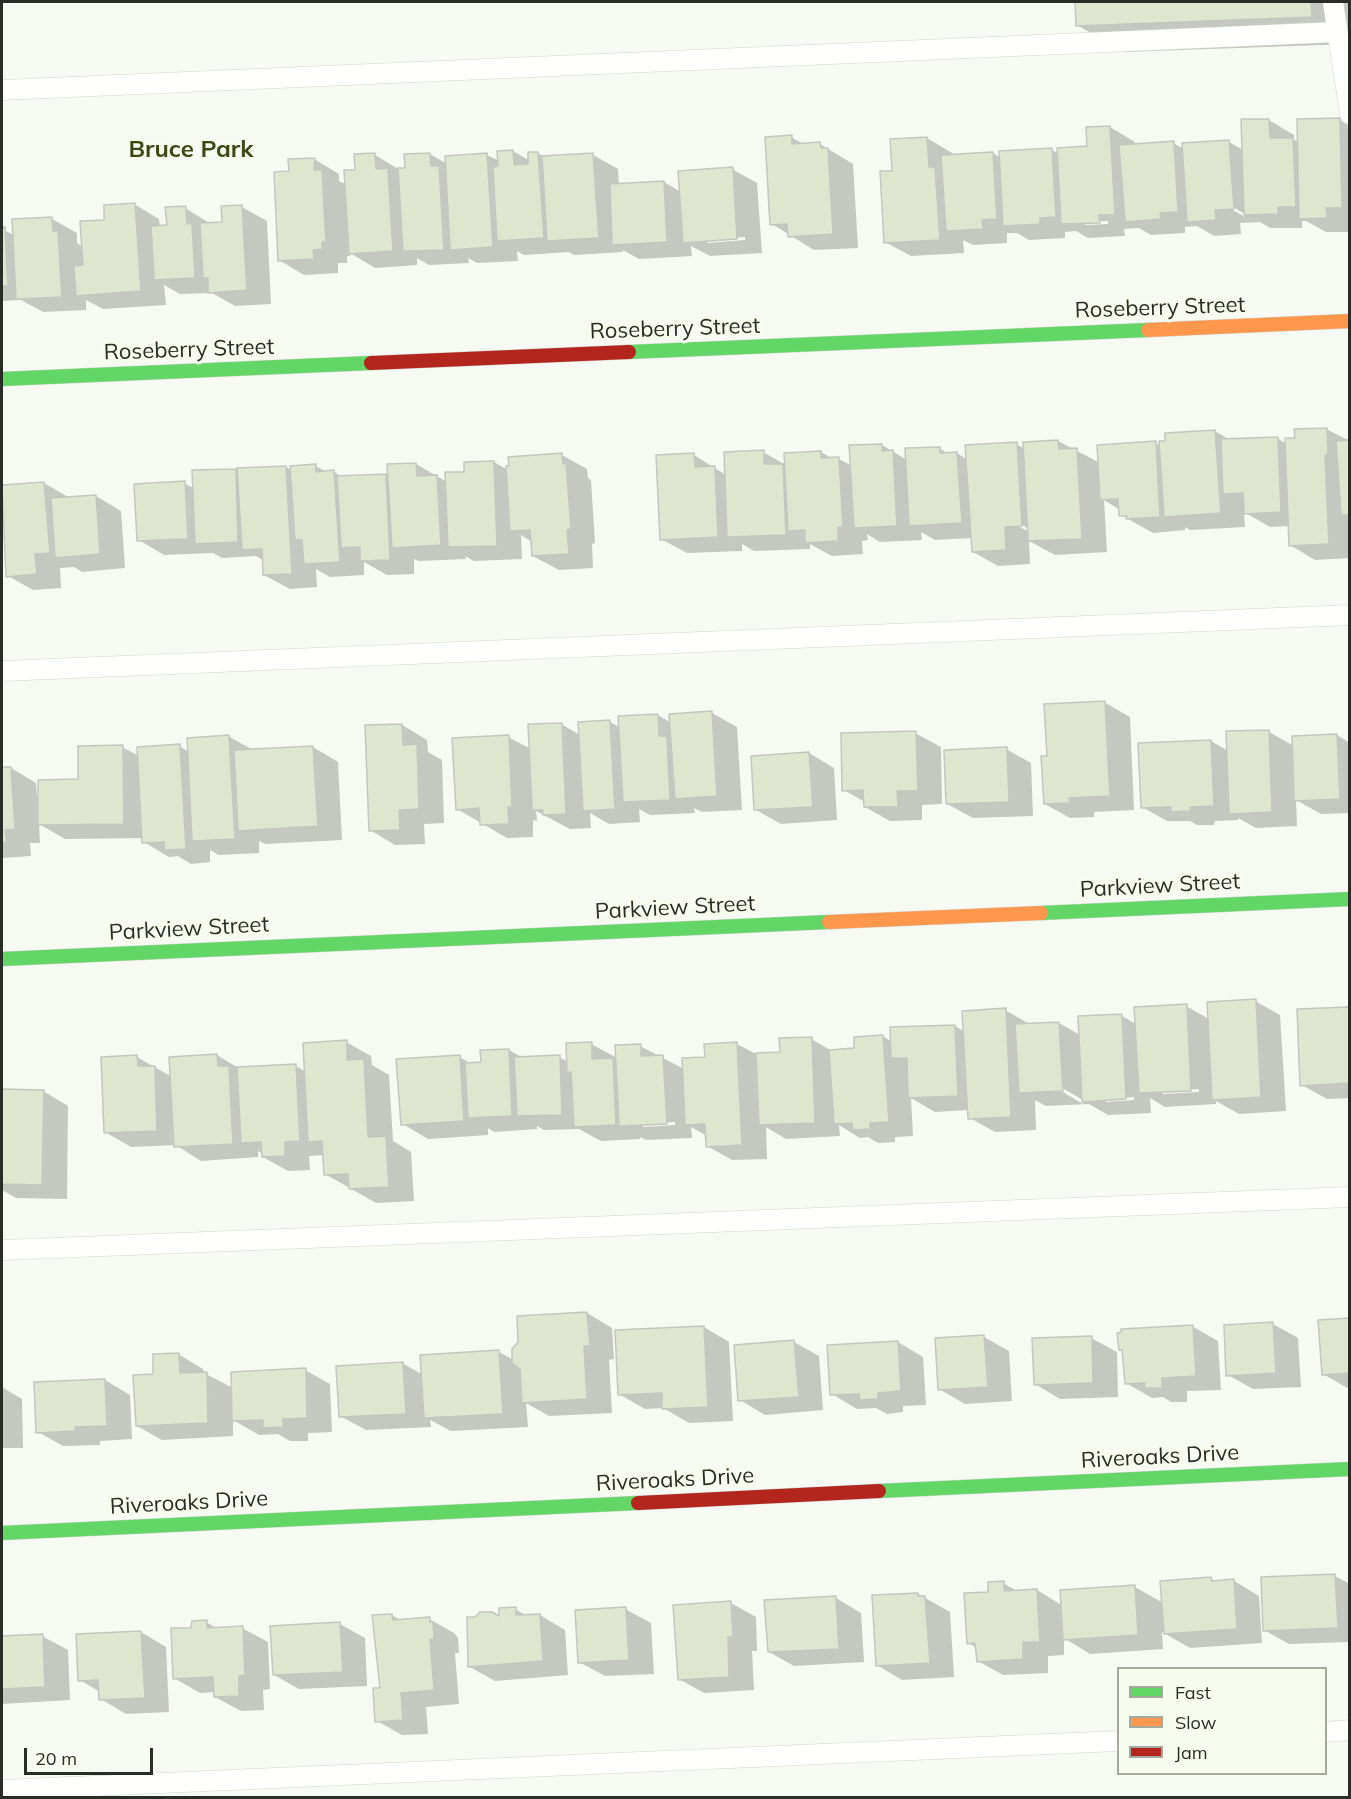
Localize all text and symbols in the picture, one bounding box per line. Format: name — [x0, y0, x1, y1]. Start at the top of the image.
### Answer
district label: Bruce Park — [129, 136, 253, 164]
street label: Roseberry Street — [1074, 292, 1246, 324]
street label: Roseberry Street — [589, 313, 761, 345]
street label: Roseberry Street — [103, 334, 275, 366]
street label: Parkview Street — [1079, 869, 1241, 903]
street label: Parkview Street — [594, 891, 756, 925]
street label: Parkview Street — [108, 912, 270, 946]
street label: Riveroaks Drive — [1080, 1440, 1240, 1474]
street label: Riveroaks Drive — [595, 1463, 755, 1497]
street label: Riveroaks Drive — [109, 1486, 269, 1520]
legend — [1117, 1667, 1327, 1775]
text: Fast — [1175, 1681, 1211, 1704]
text: Slow — [1175, 1711, 1216, 1734]
scale bar — [27, 1736, 156, 1774]
text: Jam — [1175, 1741, 1208, 1764]
text: 20 m — [35, 1747, 77, 1770]

